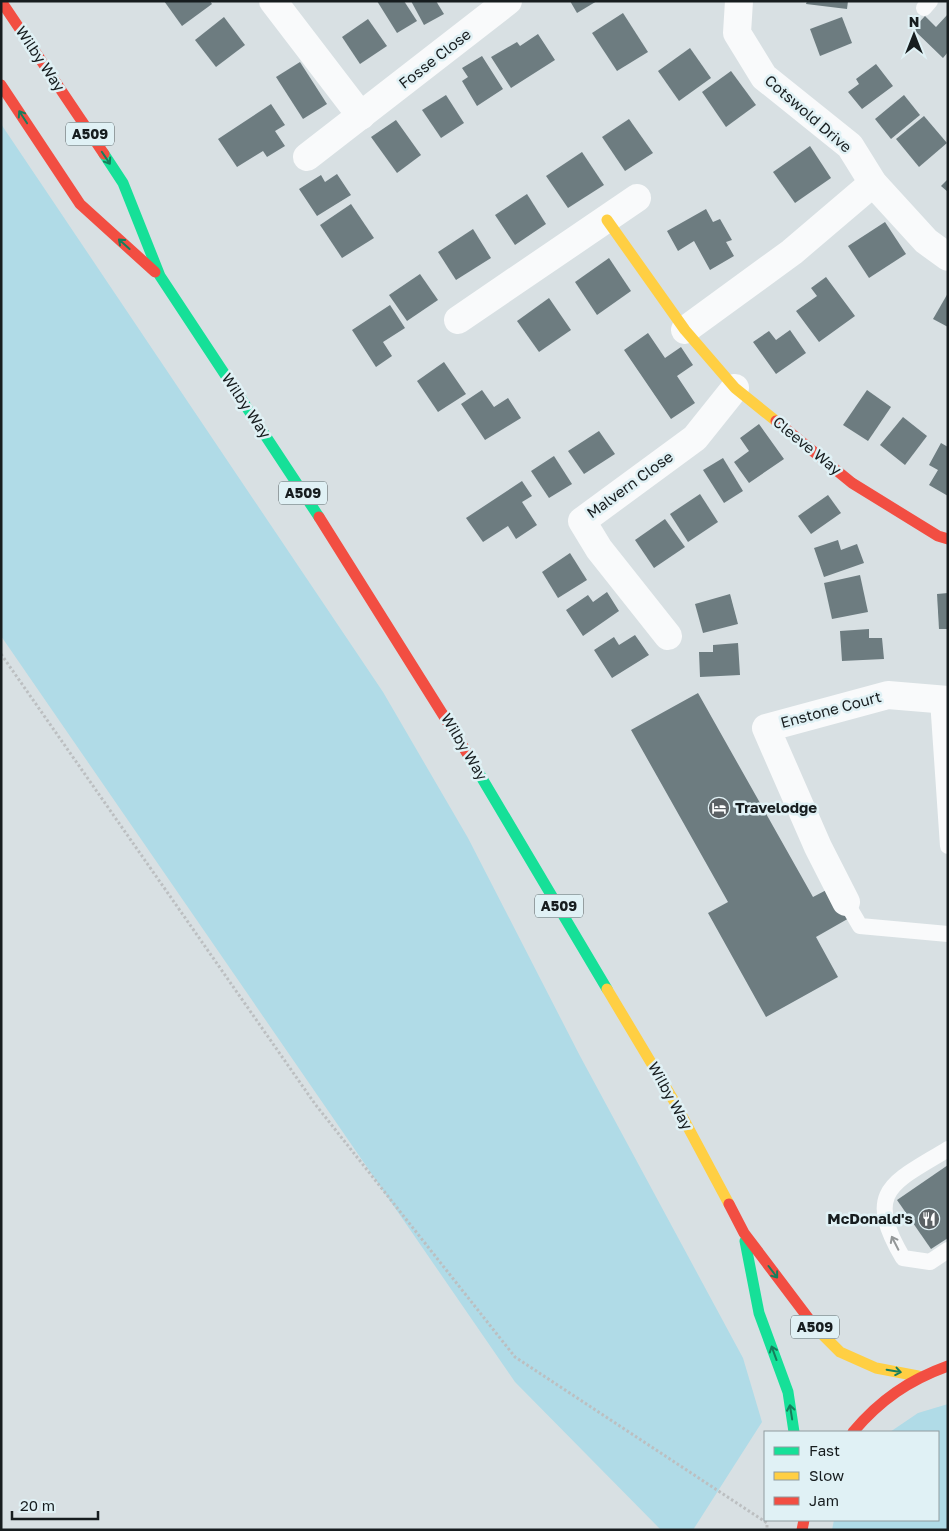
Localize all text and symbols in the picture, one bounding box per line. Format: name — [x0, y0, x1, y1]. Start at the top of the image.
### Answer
north arrow — [889, 10, 939, 60]
text: N — [909, 13, 919, 30]
street label: Wilby Way — [12, 22, 70, 95]
street label: Fosse Close — [395, 24, 474, 92]
street label: Cotswold Drive — [762, 71, 856, 156]
one-way arrow — [18, 111, 28, 125]
road number: A509 — [66, 122, 114, 146]
one-way arrow — [101, 151, 112, 165]
one-way arrow — [117, 238, 130, 249]
street label: Wilby Way — [218, 369, 276, 442]
street label: Cleeve Way — [770, 412, 846, 479]
street label: Malvern Close — [583, 447, 676, 521]
road number: A509 — [279, 482, 327, 504]
street label: Enstone Court — [778, 687, 883, 731]
street label: Wilby Way — [438, 710, 492, 784]
hotel icon: Travelodge — [707, 796, 731, 820]
place label: Travelodge — [735, 798, 817, 816]
road number: A509 — [535, 894, 583, 918]
street label: Wilby Way — [645, 1058, 697, 1133]
restaurant icon: McDonald's — [917, 1207, 941, 1231]
place label: McDonald's — [827, 1209, 913, 1227]
one-way arrow — [890, 1236, 900, 1251]
one-way arrow — [768, 1265, 778, 1279]
road number: A509 — [791, 1315, 839, 1338]
one-way arrow — [769, 1346, 778, 1361]
one-way arrow — [886, 1367, 902, 1377]
one-way arrow — [786, 1404, 796, 1420]
legend — [764, 1431, 939, 1521]
text: Fast — [809, 1441, 840, 1459]
text: Slow — [809, 1466, 844, 1484]
scale bar — [12, 1488, 99, 1520]
text: Jam — [809, 1491, 839, 1509]
text: 20 m — [20, 1496, 55, 1514]

